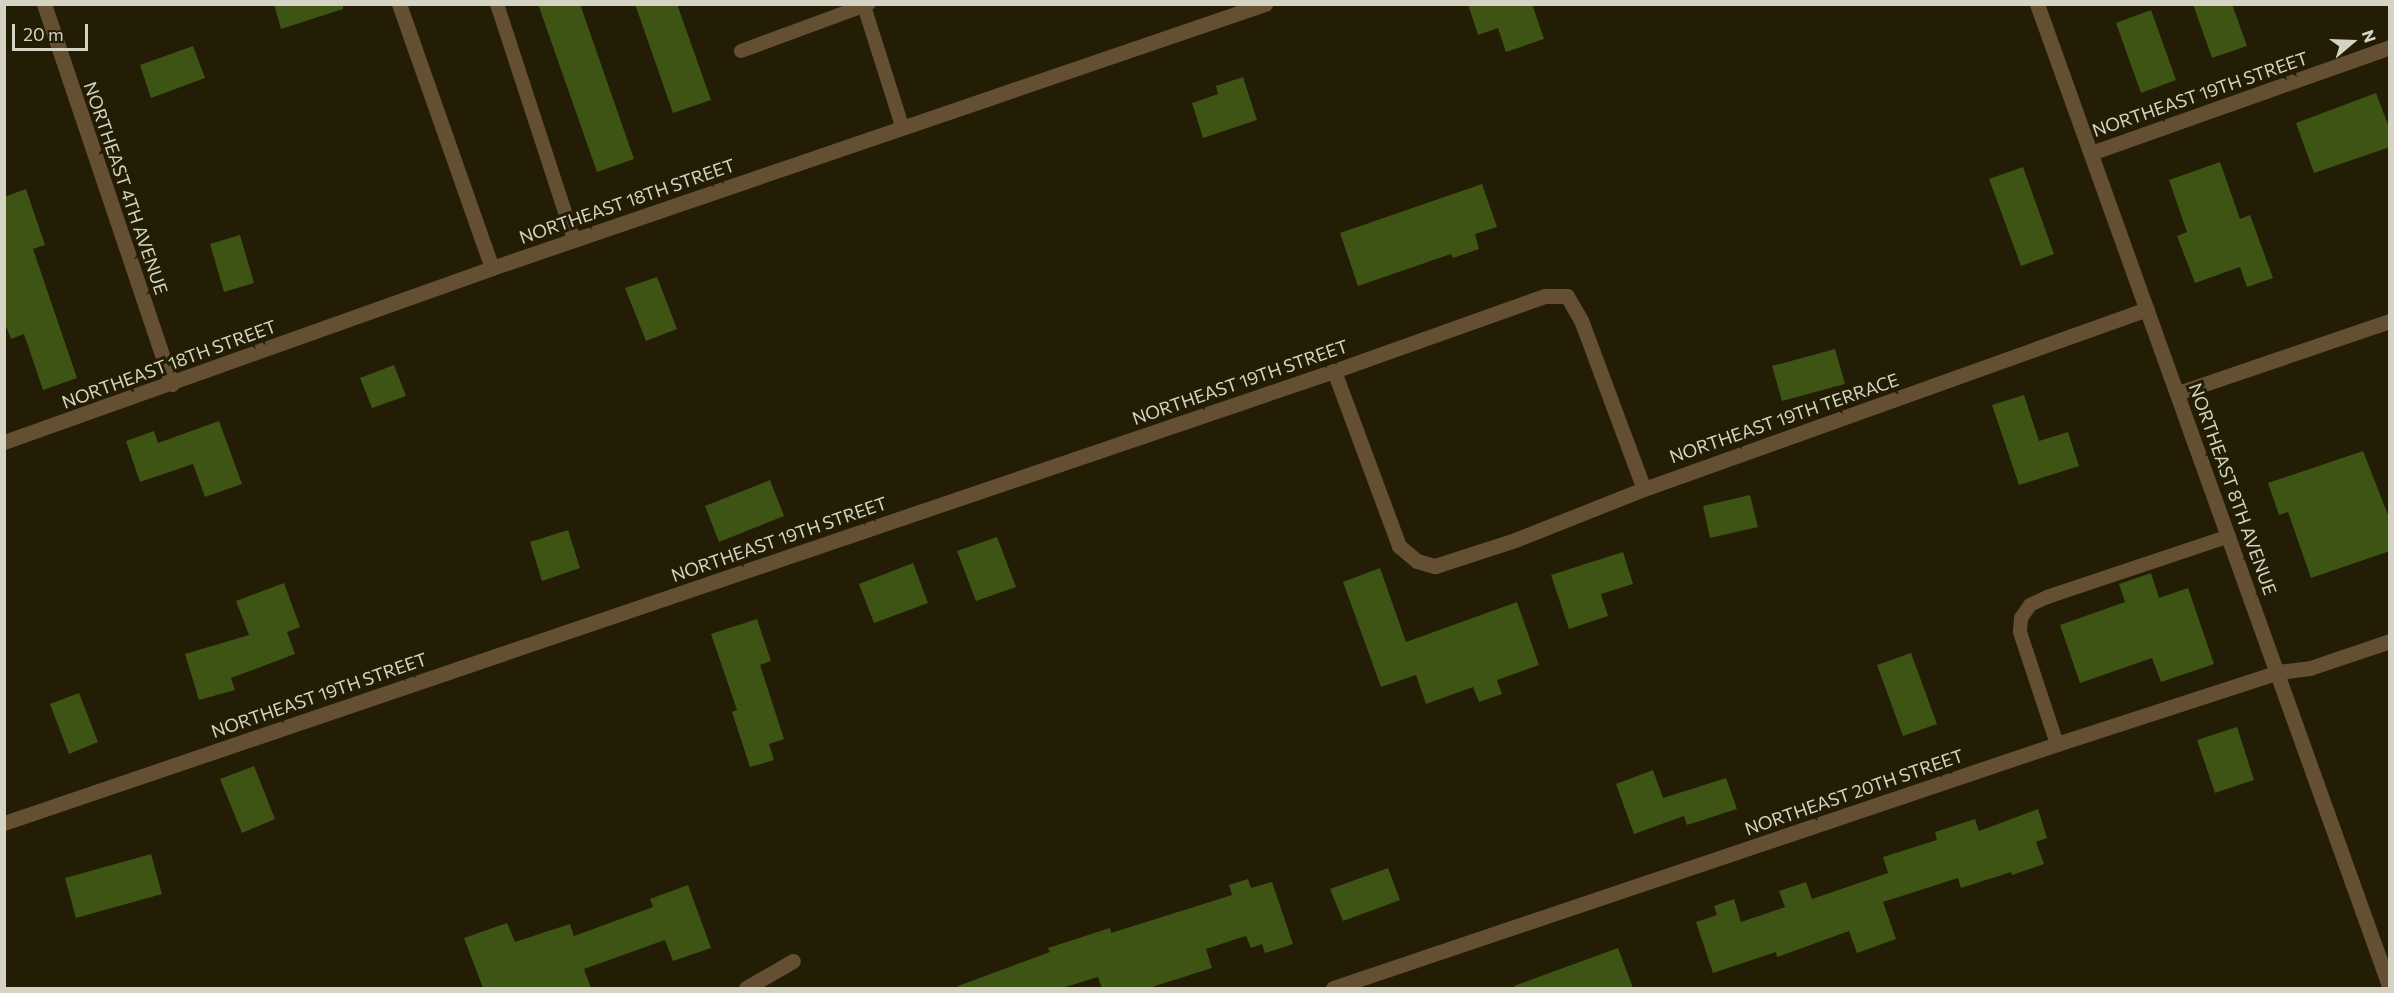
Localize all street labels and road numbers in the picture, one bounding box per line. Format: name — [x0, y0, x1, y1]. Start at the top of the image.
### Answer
street label: NORTHEAST 19TH STREET — [2089, 47, 2311, 141]
street label: NORTHEAST 4TH AVENUE — [79, 79, 173, 297]
street label: NORTHEAST 18TH STREET — [516, 154, 738, 248]
street label: NORTHEAST 18TH STREET — [59, 315, 279, 413]
street label: NORTHEAST 19TH STREET — [1129, 335, 1351, 429]
street label: NORTHEAST 19TH TERRACE — [1666, 369, 1902, 467]
street label: NORTHEAST 8TH AVENUE — [2185, 380, 2281, 598]
street label: NORTHEAST 19TH STREET — [668, 492, 890, 586]
street label: NORTHEAST 19TH STREET — [208, 648, 430, 742]
street label: NORTHEAST 20TH STREET — [1742, 744, 1966, 840]

